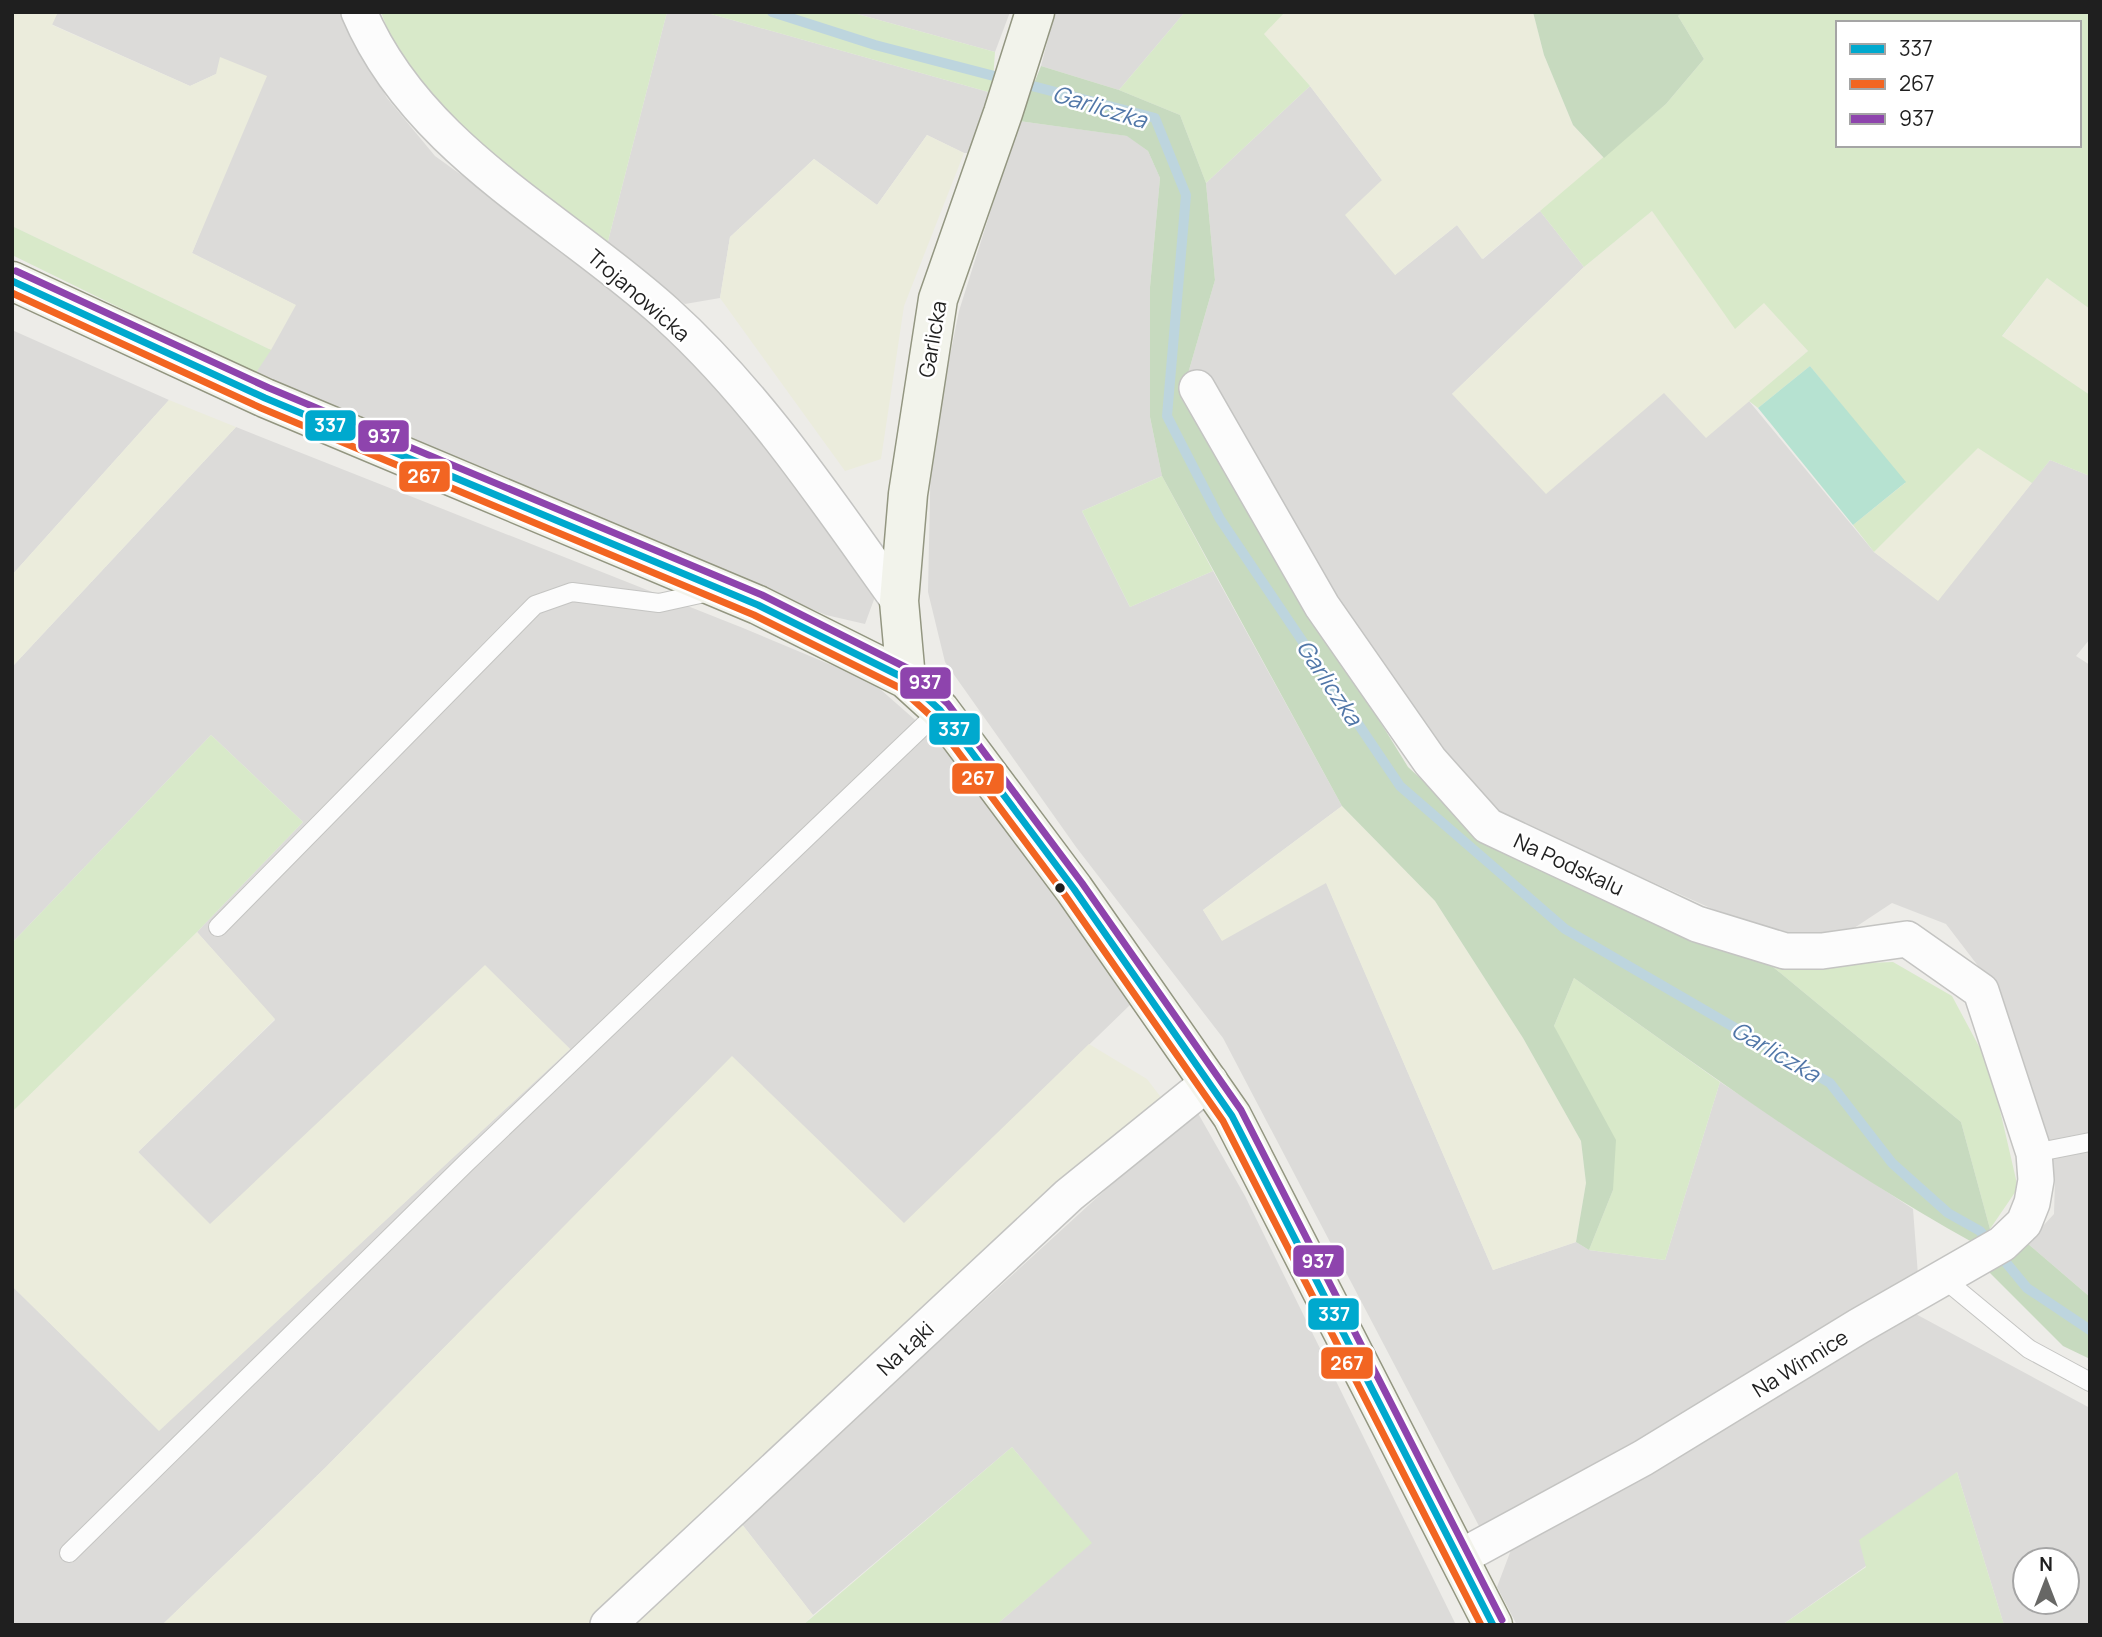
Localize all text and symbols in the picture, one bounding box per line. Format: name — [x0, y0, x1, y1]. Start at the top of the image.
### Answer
legend — [1836, 21, 2081, 147]
text: 337 — [1899, 34, 1933, 62]
text: 267 — [1899, 69, 1935, 97]
water label: Garliczka — [1049, 77, 1152, 136]
text: 937 — [1899, 104, 1934, 132]
street label: Trojanowicka — [582, 243, 696, 347]
street label: Garlicka — [911, 298, 953, 380]
line badge: 337 — [304, 409, 357, 442]
text: 337 — [314, 412, 346, 438]
line badge: 937 — [357, 419, 410, 453]
text: 937 — [368, 423, 401, 449]
line badge: 267 — [398, 460, 451, 493]
text: 267 — [407, 463, 441, 489]
water label: Garliczka — [1290, 633, 1371, 732]
line badge: 937 — [899, 666, 952, 700]
text: 937 — [909, 669, 942, 695]
line badge: 337 — [928, 712, 981, 746]
text: 337 — [938, 716, 970, 742]
line badge: 267 — [951, 762, 1005, 795]
text: 267 — [961, 765, 995, 791]
street label: Na Podskalu — [1510, 826, 1628, 902]
unlabelled marker — [1053, 881, 1067, 895]
water label: Garliczka — [1726, 1013, 1827, 1090]
line badge: 937 — [1292, 1244, 1345, 1278]
text: 937 — [1302, 1248, 1335, 1274]
line badge: 337 — [1307, 1297, 1360, 1331]
text: 337 — [1318, 1301, 1350, 1327]
street label: Na Łąki — [871, 1315, 939, 1381]
street label: Na Winnice — [1747, 1323, 1853, 1403]
line badge: 267 — [1320, 1346, 1374, 1380]
text: 267 — [1330, 1350, 1364, 1376]
north arrow — [2011, 1546, 2081, 1616]
text: N — [2039, 1551, 2053, 1577]

